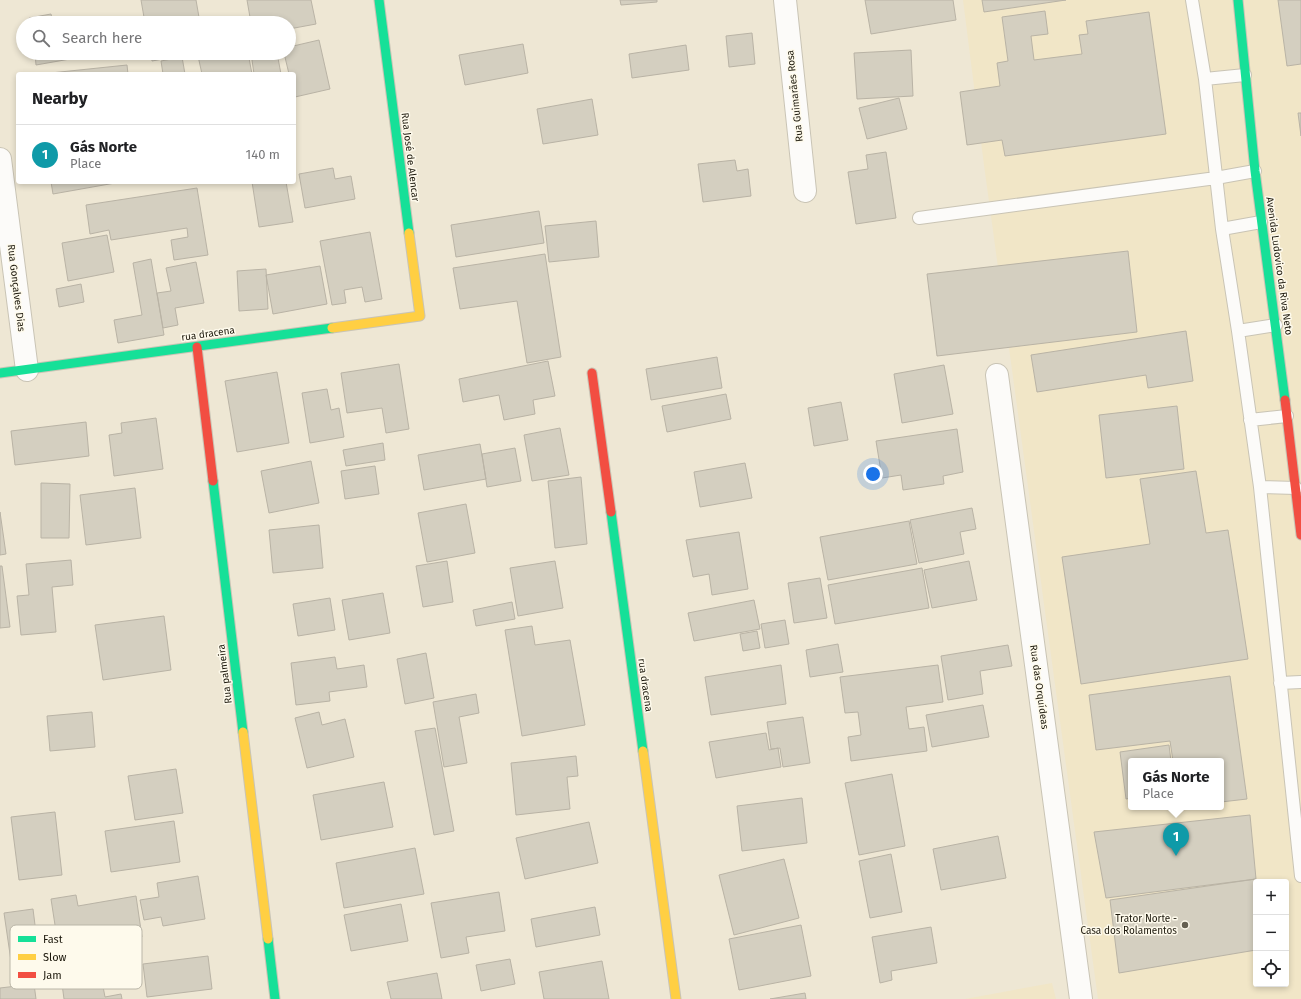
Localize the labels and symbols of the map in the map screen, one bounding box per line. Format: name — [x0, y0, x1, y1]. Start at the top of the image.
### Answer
street label: Rua Guimarães Rosa — [784, 49, 806, 143]
street label: Rua José de Alencar — [399, 112, 421, 202]
street label: Avenida Ludovico da Riva Neto — [1263, 196, 1295, 336]
street label: Rua Gonçalves Dias — [5, 244, 27, 333]
street label: rua dracena — [180, 324, 236, 344]
your location — [863, 464, 883, 484]
street label: Rua palmeira — [215, 644, 235, 704]
street label: Rua das Orquídeas — [1027, 644, 1052, 730]
street label: rua dracena — [635, 657, 655, 713]
pin: 1 — [1163, 823, 1189, 856]
place label: Trator Norte - Casa dos Rolamentos — [1080, 913, 1177, 937]
marker: Trator Norte - Casa dos Rolamentos — [1180, 920, 1190, 930]
legend — [10, 925, 142, 989]
text: Fast — [43, 933, 63, 946]
text: Slow — [43, 951, 67, 964]
text: Jam — [43, 969, 62, 982]

